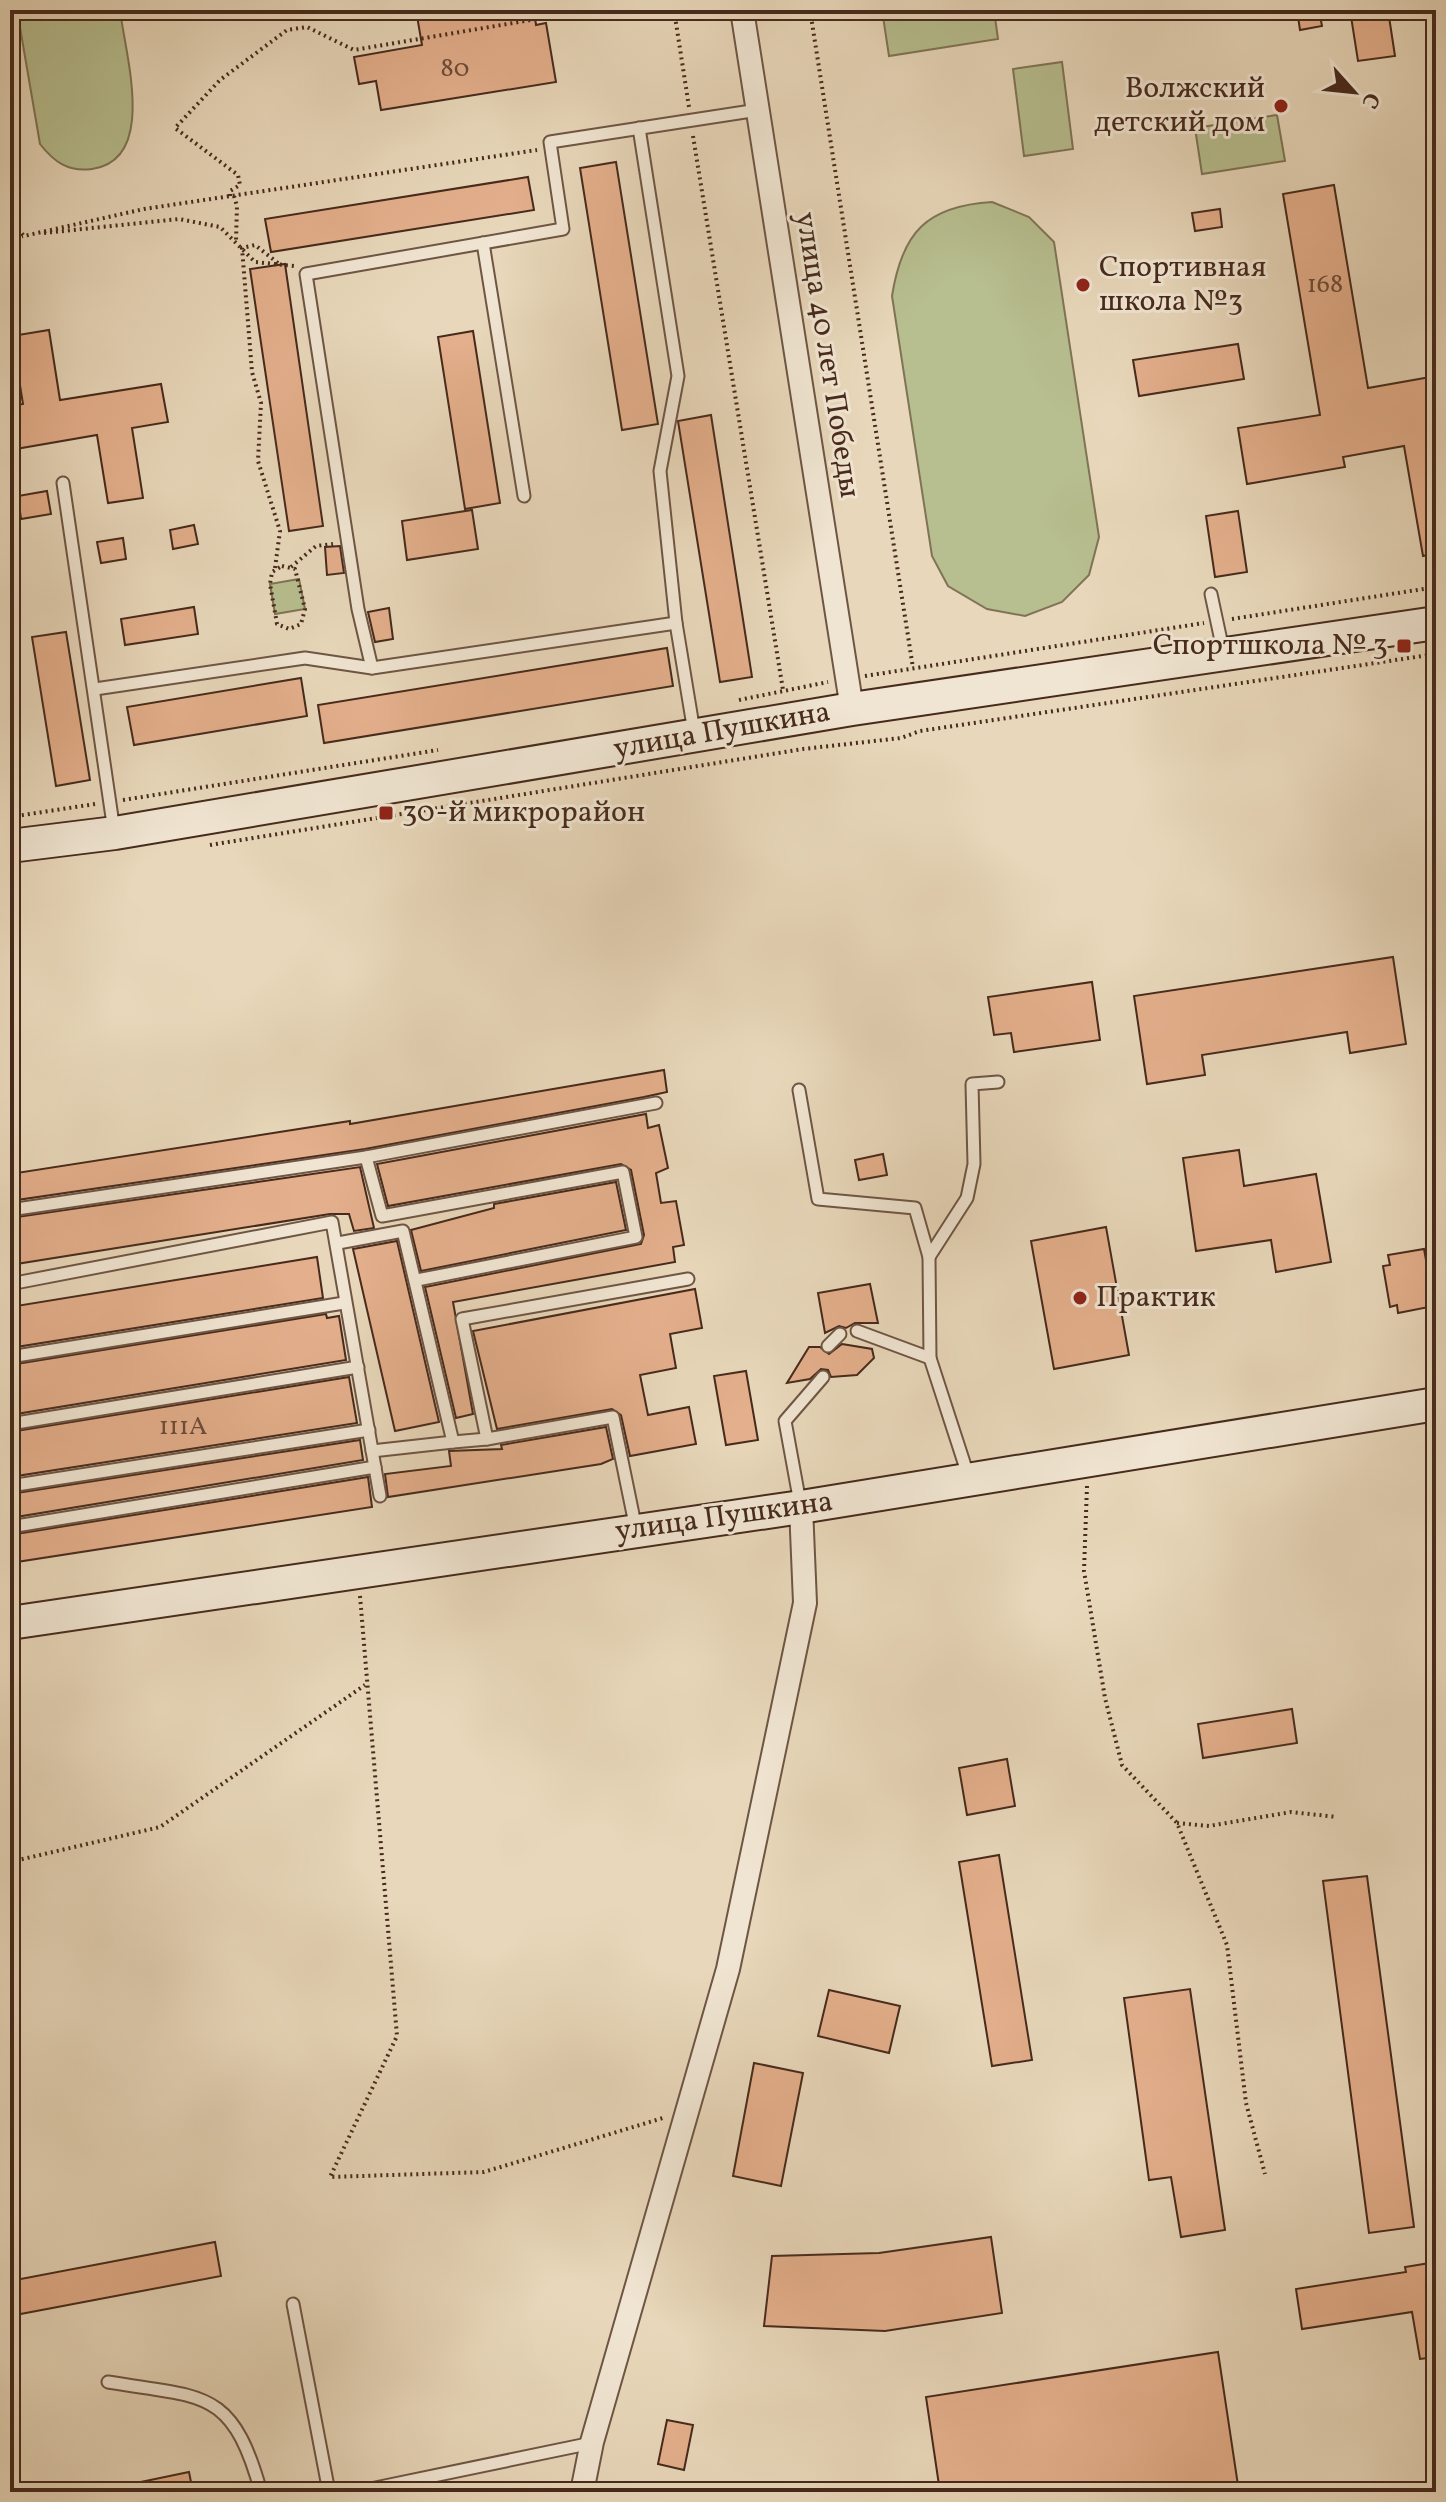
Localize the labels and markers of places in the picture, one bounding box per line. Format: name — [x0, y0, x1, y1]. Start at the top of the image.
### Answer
place label: Волжский детский дом — [1094, 68, 1265, 144]
marker: Волжский детский дом — [1272, 97, 1290, 115]
place label: Спортивная школа №3 — [1099, 247, 1266, 323]
marker: Спортивная школа №3 — [1074, 276, 1092, 294]
place label: Спортшкола № 3 — [1153, 625, 1388, 667]
marker: Спортшкола № 3 — [1395, 637, 1413, 655]
place label: 30-й микрорайон — [402, 792, 645, 834]
marker: 30-й микрорайон — [377, 804, 395, 822]
place label: Практик — [1096, 1277, 1216, 1319]
marker: Практик — [1071, 1289, 1089, 1307]

